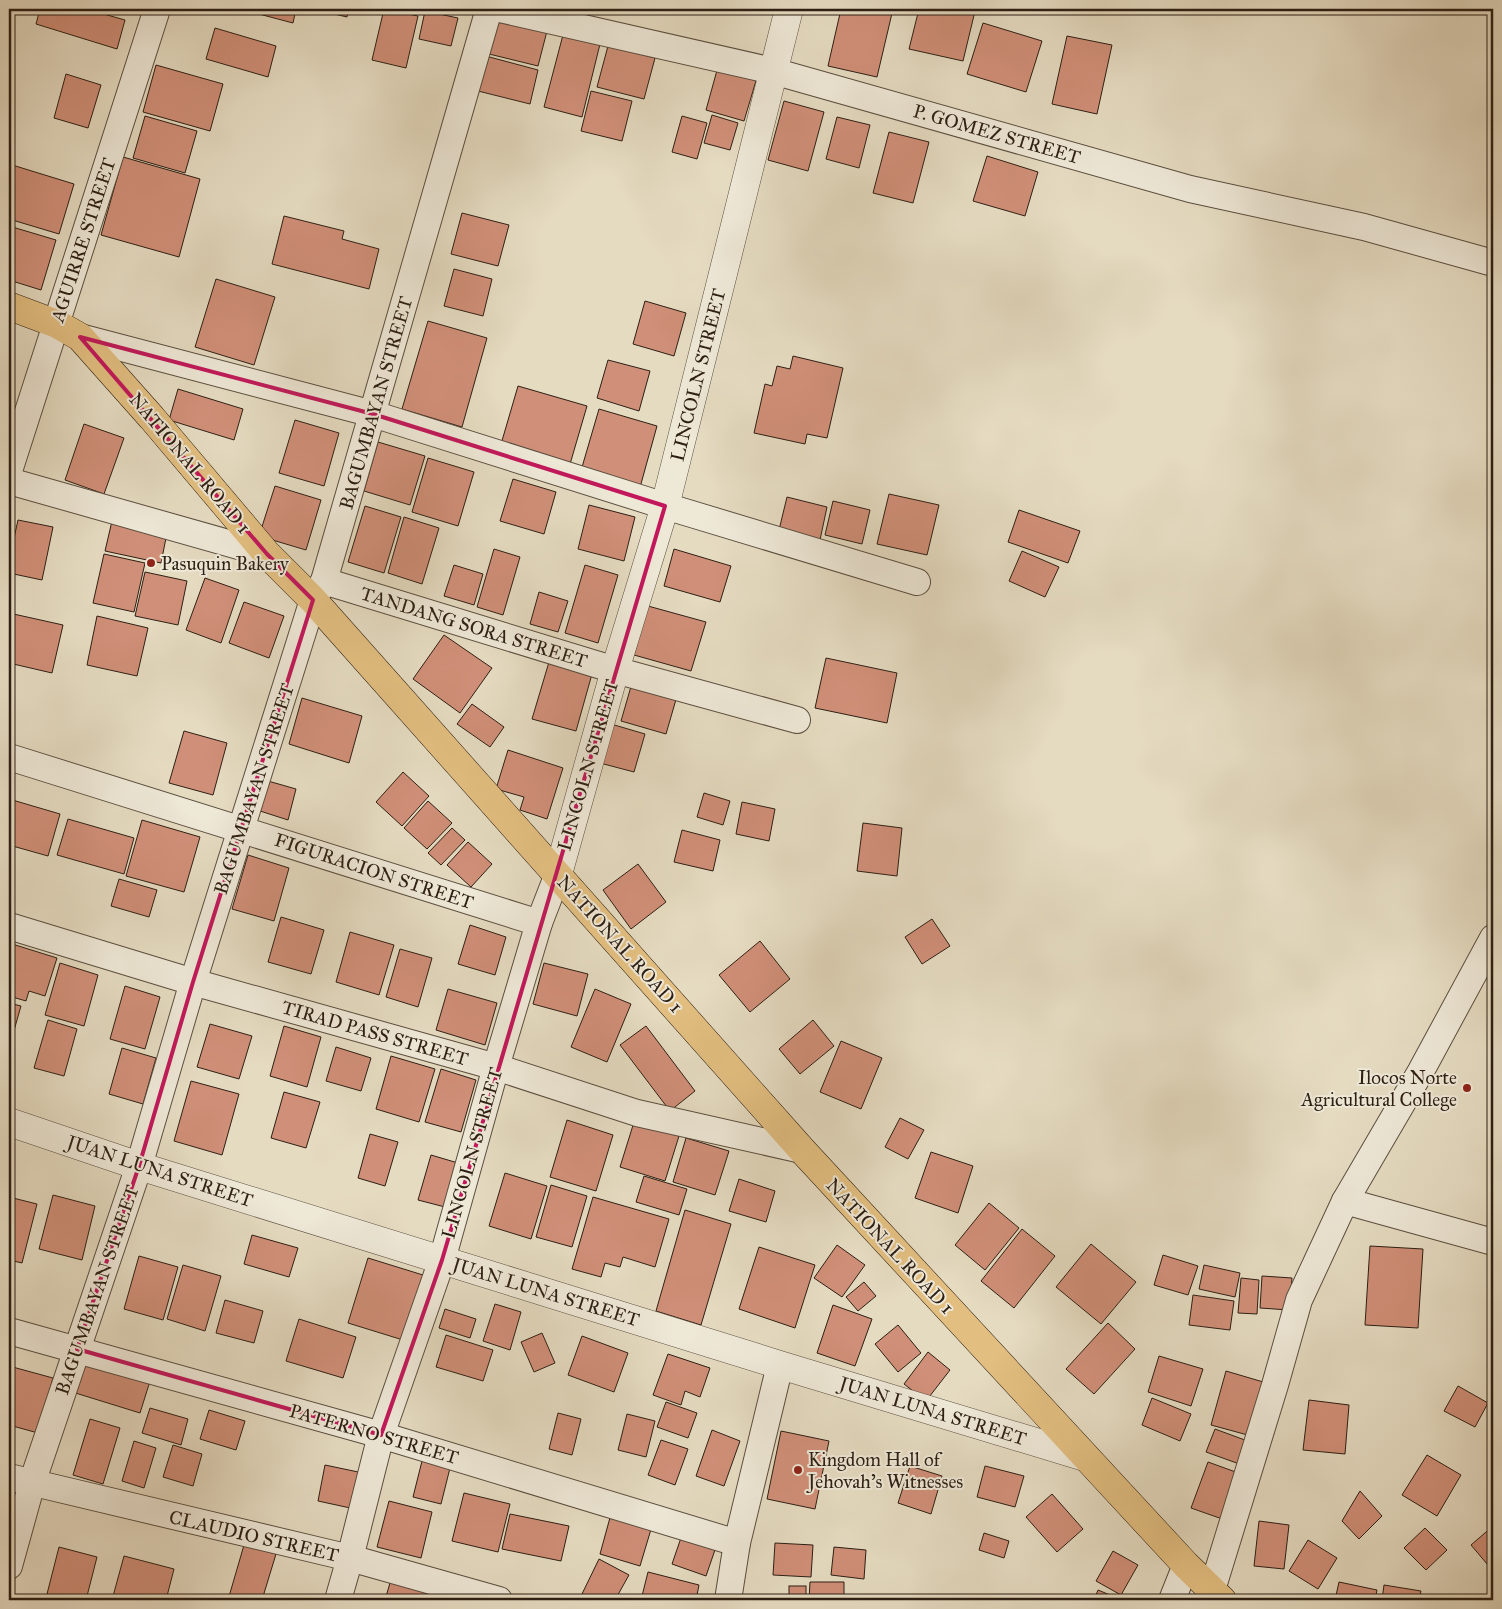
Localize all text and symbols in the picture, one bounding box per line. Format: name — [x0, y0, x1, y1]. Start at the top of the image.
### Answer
street label: P. GOMEZ STREET — [911, 99, 1083, 169]
street label: AGUIRRE STREET — [45, 155, 120, 326]
street label: LINCOLN STREET — [665, 286, 731, 464]
street label: BAGUMBAYAN STREET — [335, 294, 417, 512]
street label: NATIONAL ROAD 1 — [124, 388, 256, 538]
place label: Pasuquin Bakery — [161, 552, 290, 576]
marker: Pasuquin Bakery — [145, 557, 157, 569]
street label: TANDANG SORA STREET — [358, 582, 590, 672]
street label: LINCOLN STREET — [553, 677, 623, 853]
street label: BAGUMBAYAN STREET — [209, 681, 299, 897]
street label: FIGURACION STREET — [272, 828, 476, 914]
street label: NATIONAL ROAD 1 — [552, 871, 688, 1017]
street label: TIRAD PASS STREET — [279, 995, 471, 1071]
street label: LINCOLN STREET — [437, 1065, 507, 1241]
place label: Ilocos Norte Agricultural College — [1300, 1066, 1457, 1112]
marker: Ilocos Norte Agricultural College — [1461, 1082, 1473, 1094]
street label: JUAN LUNA STREET — [62, 1129, 256, 1213]
street label: NATIONAL ROAD 1 — [821, 1173, 959, 1319]
street label: BAGUMBAYAN STREET — [50, 1182, 144, 1398]
street label: JUAN LUNA STREET — [448, 1252, 642, 1332]
street label: JUAN LUNA STREET — [835, 1371, 1029, 1451]
street label: PATERNO STREET — [287, 1399, 461, 1469]
place label: Kingdom Hall of Jehovah's Witnesses — [806, 1448, 963, 1494]
marker: Kingdom Hall of Jehovah's Witnesses — [792, 1464, 804, 1476]
street label: CLAUDIO STREET — [167, 1505, 341, 1567]

